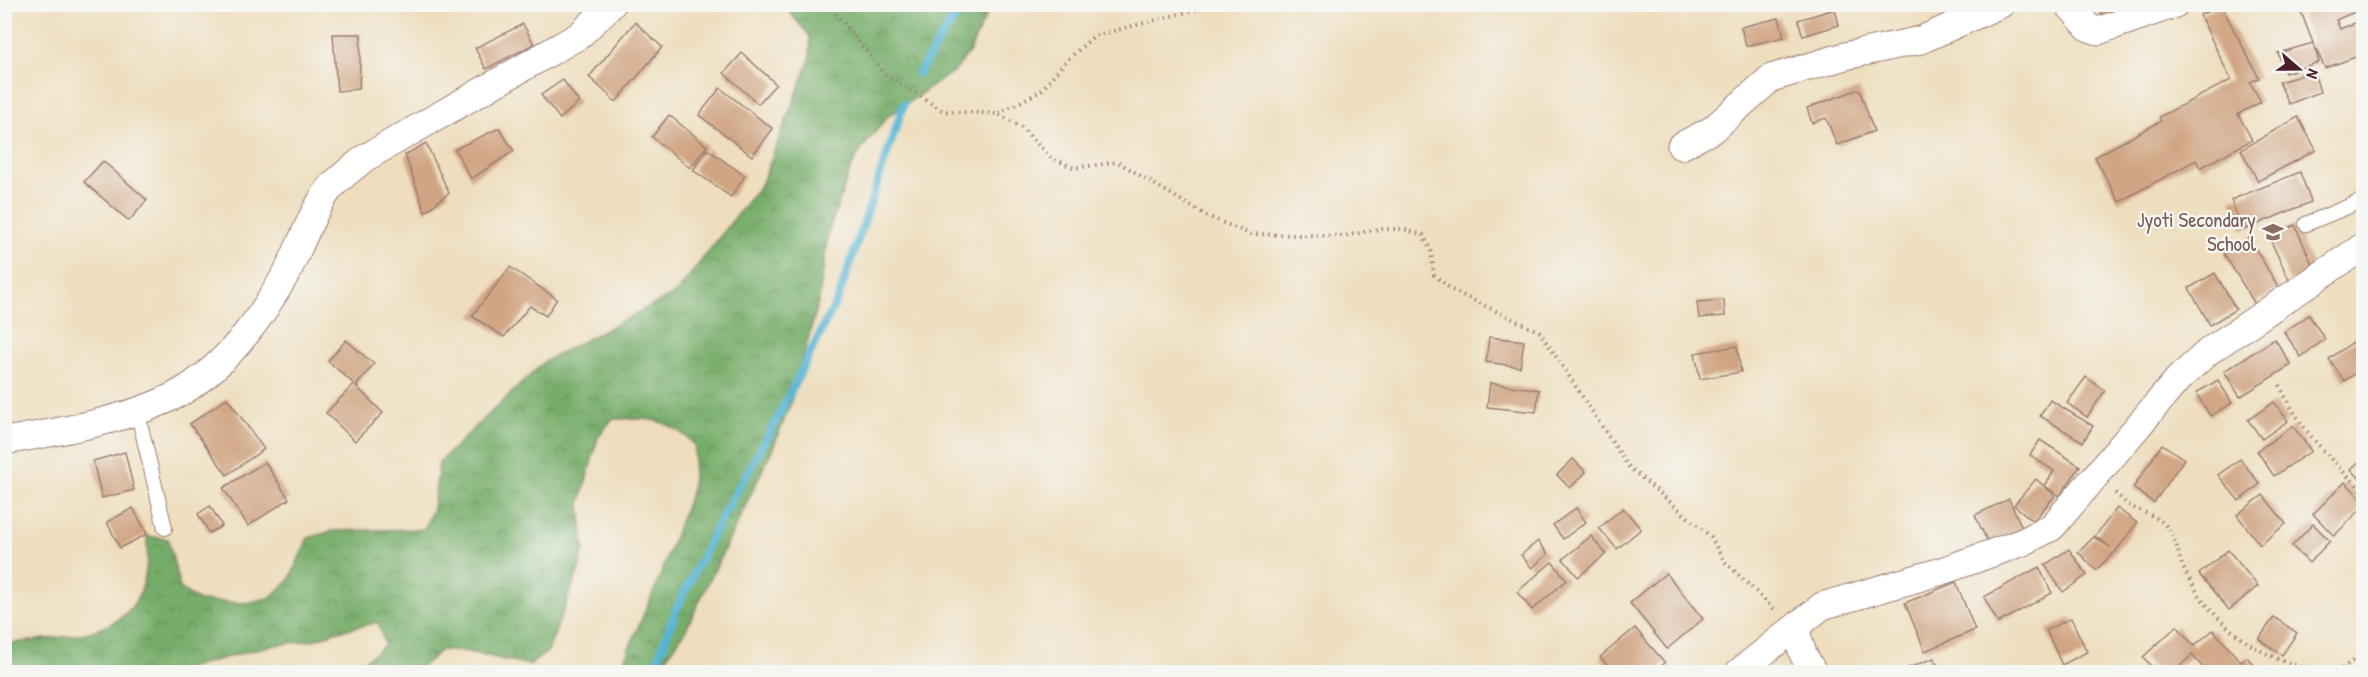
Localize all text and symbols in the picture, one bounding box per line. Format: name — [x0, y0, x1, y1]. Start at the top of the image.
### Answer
north arrow — [2269, 39, 2329, 99]
text: N — [2301, 66, 2325, 82]
place label: Jyoti Secondary School — [2137, 205, 2256, 258]
school or university icon: Jyoti Secondary School — [2261, 220, 2285, 244]

